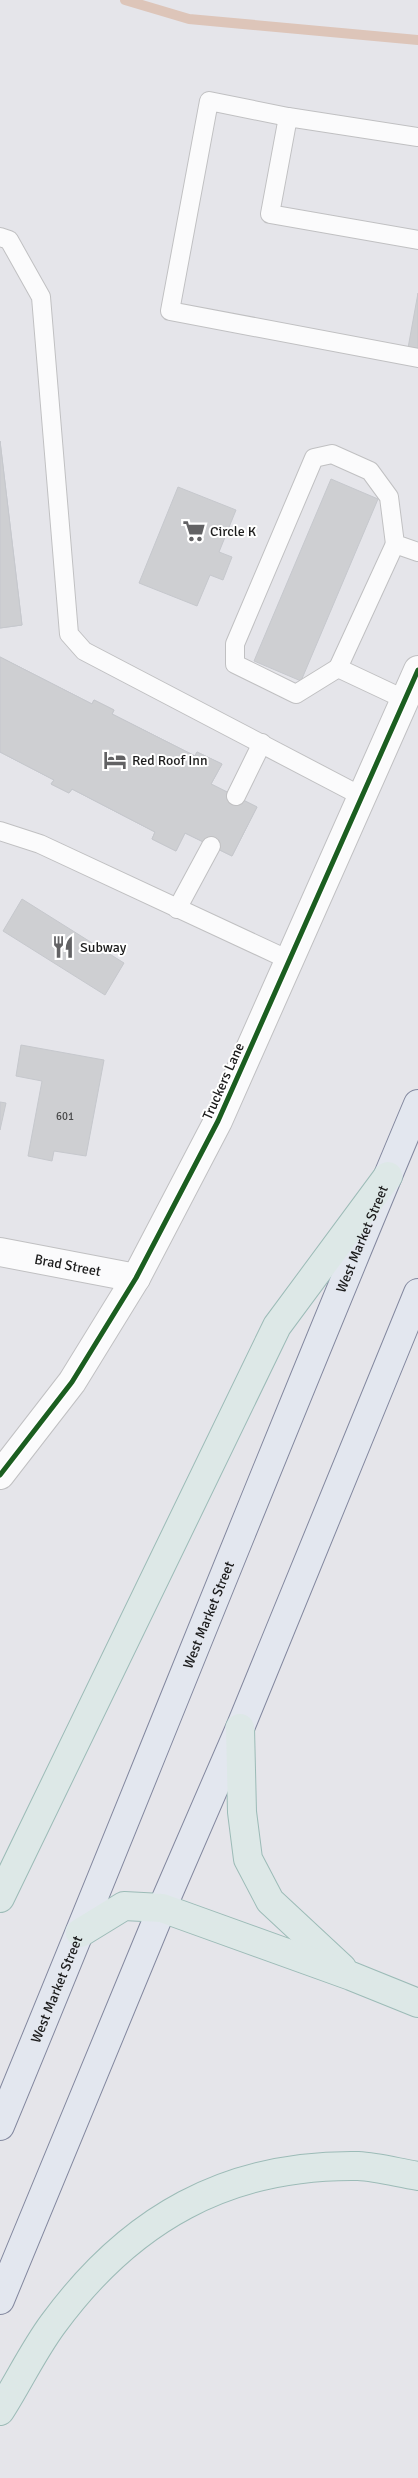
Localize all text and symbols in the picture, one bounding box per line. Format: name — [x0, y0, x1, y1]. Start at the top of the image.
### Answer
supermarket icon: Circle K — [181, 518, 207, 544]
place label: Circle K — [210, 523, 257, 540]
hotel icon: Red Roof Inn — [102, 747, 128, 773]
place label: Red Roof Inn — [132, 752, 208, 769]
restaurant icon: Subway — [50, 934, 76, 960]
place label: Subway — [80, 939, 127, 956]
street label: Truckers Lane — [199, 1040, 248, 1122]
house number: 601 — [56, 1110, 74, 1123]
street label: West Market Street — [332, 1183, 392, 1295]
street label: Brad Street — [33, 1251, 102, 1280]
street label: West Market Street — [179, 1559, 238, 1671]
street label: West Market Street — [27, 1933, 86, 2045]

